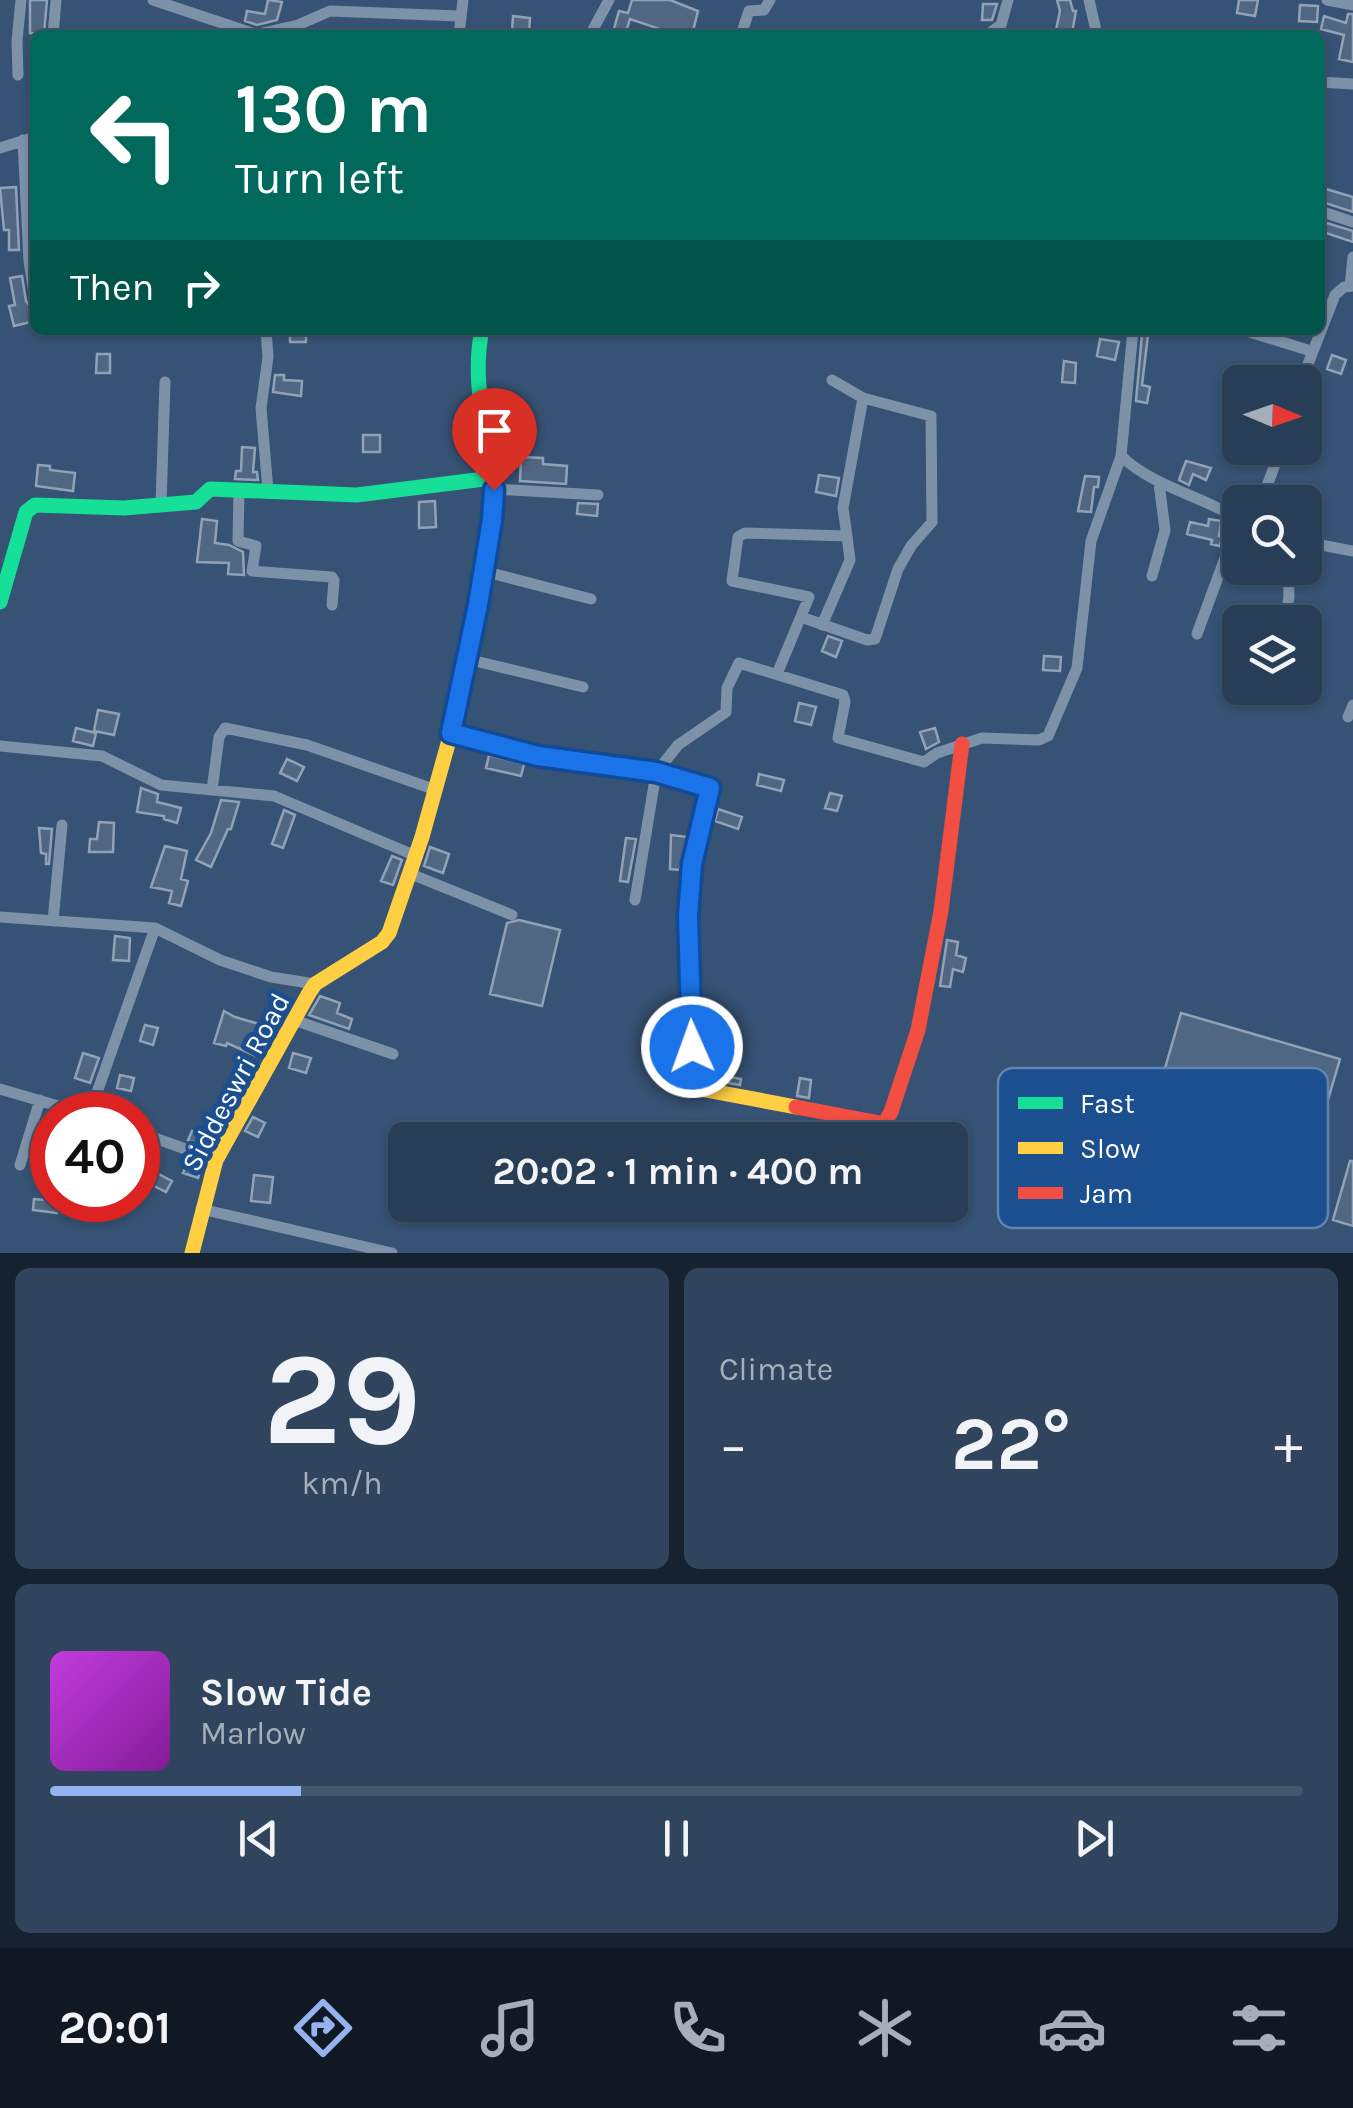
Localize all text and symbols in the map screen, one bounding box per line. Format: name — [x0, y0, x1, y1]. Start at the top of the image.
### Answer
text: 130 m — [235, 68, 432, 150]
icon: left — [70, 70, 200, 200]
text: Turn left — [235, 152, 404, 204]
icon: right — [174, 260, 229, 315]
text: Then — [70, 265, 154, 310]
north arrow — [1222, 365, 1322, 465]
map controls — [1222, 365, 1322, 705]
pin — [452, 388, 537, 491]
icon: arrive — [467, 403, 522, 458]
button: search — [1222, 485, 1322, 585]
button: layers — [1222, 605, 1322, 705]
street label: Siddeswri Road — [175, 987, 296, 1177]
position arrow — [640, 995, 744, 1099]
legend — [998, 1068, 1328, 1228]
text: Fast — [1080, 1087, 1135, 1120]
speed limit sign: 40 — [30, 1092, 160, 1222]
text: Slow — [1080, 1132, 1140, 1165]
text: 20:02 · 1 min · 400 m — [493, 1149, 863, 1194]
text: Jam — [1080, 1177, 1133, 1210]
text: 29 — [263, 1324, 421, 1476]
text: Climate — [719, 1351, 833, 1388]
text: 22° — [951, 1400, 1071, 1488]
text: − — [719, 1413, 748, 1477]
text: + — [1274, 1413, 1303, 1477]
text: km/h — [301, 1465, 383, 1502]
text: Slow Tide — [200, 1670, 372, 1715]
text: Marlow — [200, 1715, 306, 1752]
icon: previous — [231, 1811, 286, 1866]
icon: pause — [649, 1811, 704, 1866]
icon: next — [1067, 1811, 1122, 1866]
icon: directions — [288, 1993, 358, 2063]
icon: music — [475, 1993, 545, 2063]
icon: phone — [663, 1993, 733, 2063]
icon: climate — [850, 1993, 920, 2063]
icon: car — [1037, 1993, 1107, 2063]
icon: filters — [1224, 1993, 1294, 2063]
text: 20:01 — [59, 2002, 171, 2054]

